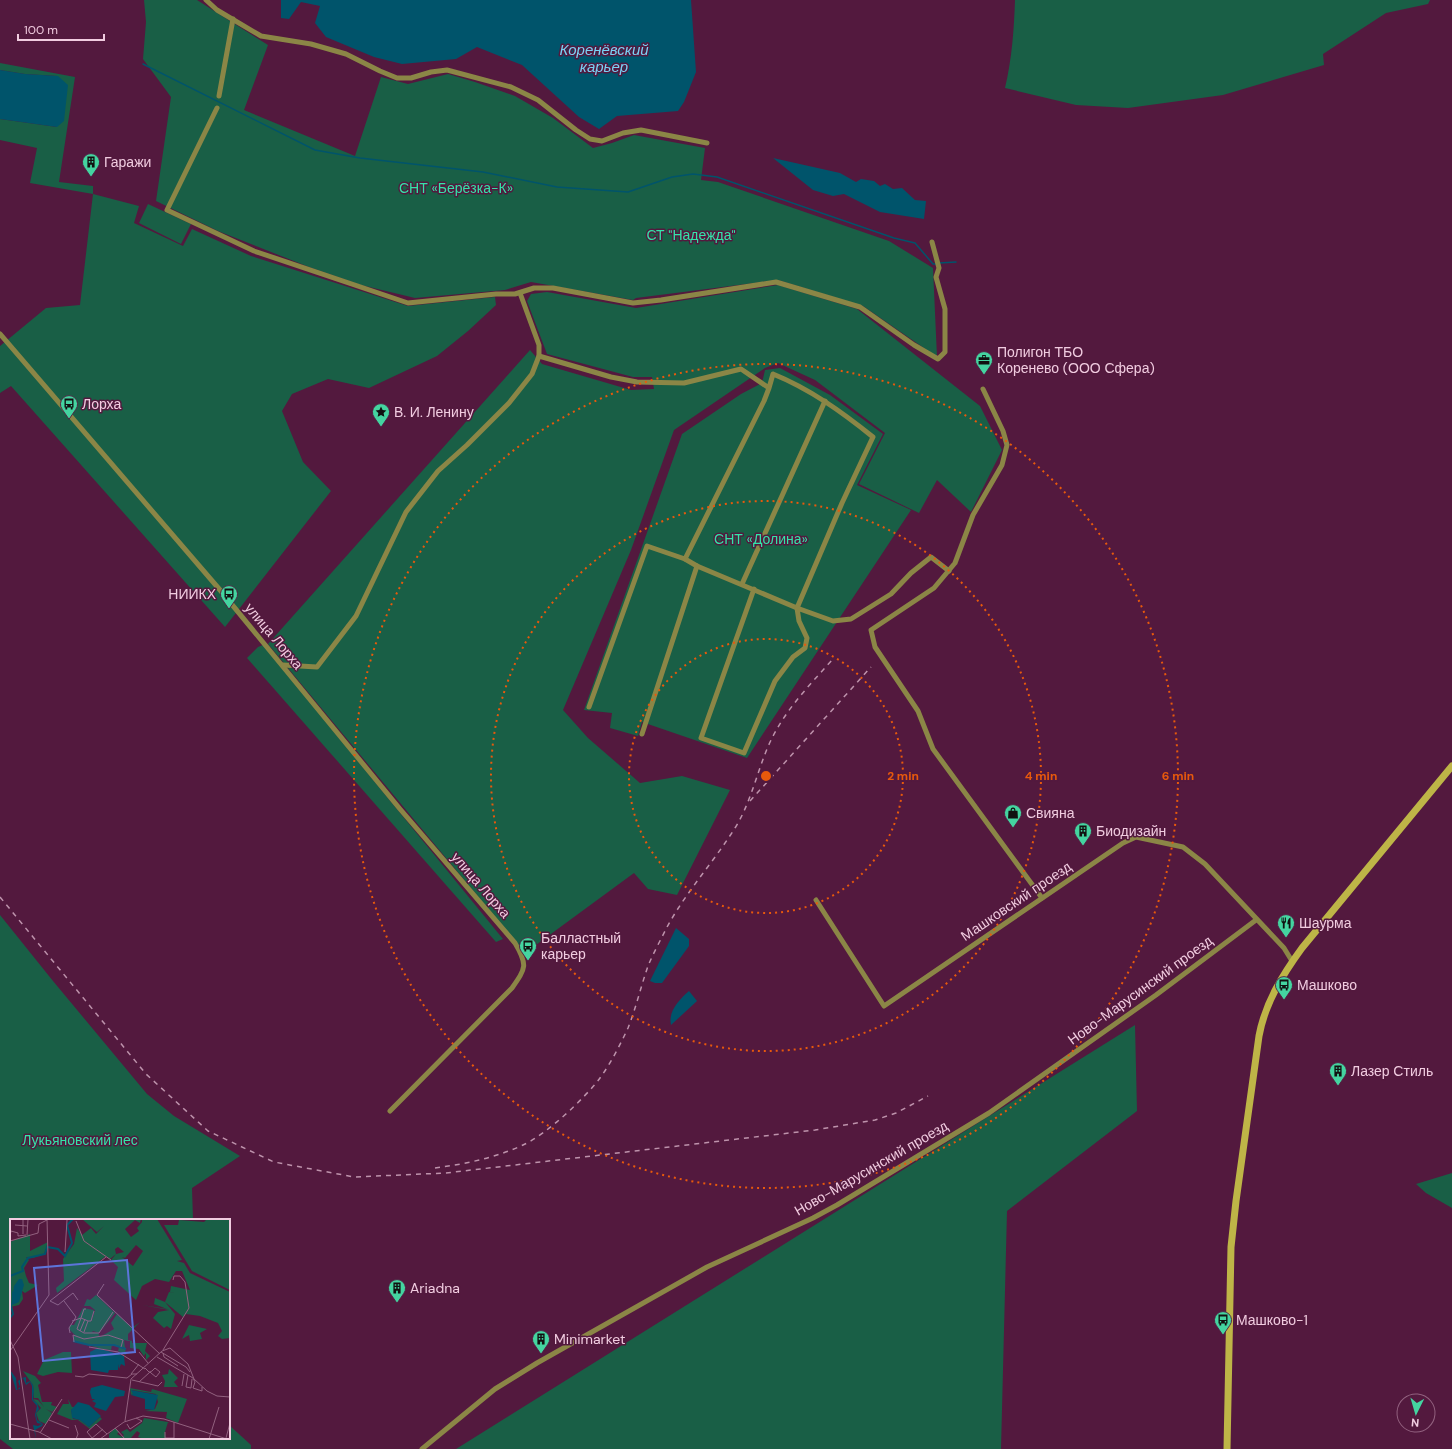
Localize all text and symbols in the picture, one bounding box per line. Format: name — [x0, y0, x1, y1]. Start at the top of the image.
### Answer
scale bar — [18, 16, 104, 42]
text: 100 m — [24, 22, 58, 38]
water label: Коренёвский карьер — [559, 40, 649, 77]
building icon: Гаражи — [81, 152, 101, 177]
place label: Гаражи — [104, 153, 151, 171]
park label: СНТ «Берёзка-К» — [399, 179, 513, 197]
park label: СТ "Надежда" — [646, 226, 736, 244]
place label: Полигон ТБО Коренево (ООО Сфера) — [997, 343, 1155, 377]
office icon: Полигон ТБО Коренево (ООО Сфера) — [974, 350, 994, 375]
bus stop icon: Лорха — [59, 394, 79, 419]
place label: Лорха — [82, 395, 121, 413]
place icon: В. И. Ленину — [371, 402, 391, 427]
place label: В. И. Ленину — [394, 403, 474, 421]
park label: СНТ «Долина» — [714, 530, 808, 548]
bus stop icon: НИИКХ — [219, 584, 239, 609]
place label: НИИКХ — [168, 585, 217, 603]
street label: улица Лорха — [241, 599, 307, 673]
text: 2 min — [887, 768, 919, 784]
text: 4 min — [1025, 768, 1057, 784]
text: 6 min — [1162, 768, 1194, 784]
centre of rings — [759, 769, 773, 783]
shop icon: Свияна — [1003, 803, 1023, 828]
place label: Свияна — [1026, 804, 1075, 822]
building icon: Биодизайн — [1073, 821, 1093, 846]
place label: Биодизайн — [1096, 822, 1166, 840]
street label: улица Лорха — [447, 848, 515, 922]
street label: Машковский проезд — [957, 857, 1075, 945]
restaurant icon: Шаурма — [1276, 913, 1296, 938]
place label: Шаурма — [1299, 914, 1352, 932]
place label: Балластный карьер — [541, 929, 621, 963]
street label: Ново-Марусинский проезд — [1064, 931, 1216, 1049]
bus stop icon: Балластный карьер — [518, 936, 538, 961]
bus stop icon: Машково — [1274, 975, 1294, 1000]
place label: Машково — [1297, 976, 1357, 994]
building icon: Лазер Стиль — [1328, 1061, 1348, 1086]
place label: Лазер Стиль — [1351, 1062, 1433, 1080]
street label: Ново-Марусинский проезд — [791, 1117, 951, 1219]
park label: Лукьяновский лес — [22, 1131, 138, 1149]
inset map — [10, 1219, 230, 1439]
building icon: Ariadna — [387, 1278, 407, 1303]
place label: Ariadna — [410, 1279, 460, 1297]
bus stop icon: Машково-1 — [1213, 1310, 1233, 1335]
place label: Машково-1 — [1236, 1311, 1308, 1329]
building icon: Minimarket — [531, 1329, 551, 1354]
place label: Minimarket — [554, 1330, 626, 1348]
north arrow — [1396, 1393, 1436, 1433]
text: N — [1411, 1416, 1420, 1430]

